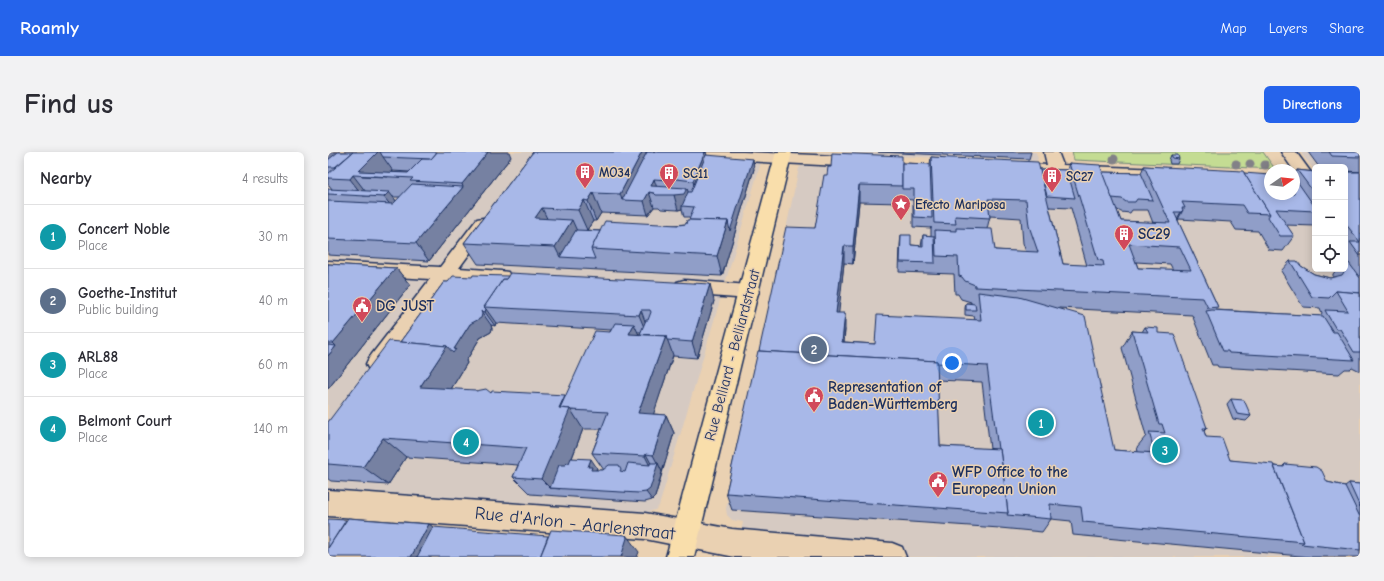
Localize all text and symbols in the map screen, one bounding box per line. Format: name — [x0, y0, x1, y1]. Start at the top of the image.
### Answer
text: Roamly — [20, 17, 79, 39]
text: Map — [1220, 20, 1247, 37]
text: Layers — [1269, 20, 1307, 37]
text: Share — [1329, 20, 1364, 37]
button: Directions — [1264, 86, 1360, 123]
text: Find us — [24, 88, 113, 120]
building icon: MO34 — [574, 161, 596, 189]
building icon: SC11 — [658, 162, 680, 190]
north arrow — [1264, 164, 1300, 200]
map controls — [1312, 164, 1348, 272]
button: + — [1312, 164, 1348, 200]
place label: MO34 — [599, 165, 630, 180]
building icon: SC27 — [1041, 165, 1063, 193]
place label: SC11 — [683, 166, 708, 181]
text: Nearby — [40, 169, 91, 188]
place label: SC27 — [1066, 169, 1093, 184]
text: 4 results — [242, 171, 288, 186]
place icon: Efecto Mariposa — [890, 193, 912, 221]
place label: Efecto Mariposa — [915, 197, 1006, 212]
button: − — [1312, 200, 1348, 236]
text: Concert Noble — [78, 220, 170, 238]
building icon: SC29 — [1113, 223, 1135, 251]
place label: SC29 — [1138, 225, 1171, 243]
text: 1 — [50, 229, 56, 244]
text: 30 m — [258, 229, 288, 244]
button: locate — [1312, 236, 1348, 272]
text: Place — [78, 238, 108, 253]
street label: Rue Belliard - Belliardstraat — [700, 266, 764, 443]
text: Goethe-Institut — [78, 284, 177, 302]
text: 2 — [50, 293, 56, 308]
text: 40 m — [259, 293, 288, 308]
public building icon: DG JUST — [351, 295, 373, 323]
place label: DG JUST — [376, 297, 435, 315]
text: Public building — [78, 302, 159, 317]
pin: 2 — [801, 334, 827, 364]
text: ARL88 — [78, 348, 118, 366]
your location — [942, 353, 962, 373]
text: 3 — [50, 357, 56, 372]
text: 60 m — [258, 357, 288, 372]
text: Place — [78, 366, 108, 381]
place label: Representation of Baden-Württemberg — [828, 378, 958, 413]
public building icon: Representation of Baden-Württemberg — [803, 385, 825, 413]
pin: 1 — [1028, 408, 1054, 438]
text: Belmont Court — [78, 412, 172, 430]
text: 4 — [50, 421, 56, 436]
text: 140 m — [254, 421, 288, 436]
pin: 4 — [453, 427, 479, 457]
text: Place — [78, 430, 108, 445]
pin: 3 — [1152, 435, 1178, 465]
place label: WFP Office to the European Union — [952, 463, 1068, 498]
public building icon: WFP Office to the European Union — [927, 470, 949, 498]
street label: Rue d'Arlon - Aarlenstraat — [474, 503, 677, 545]

